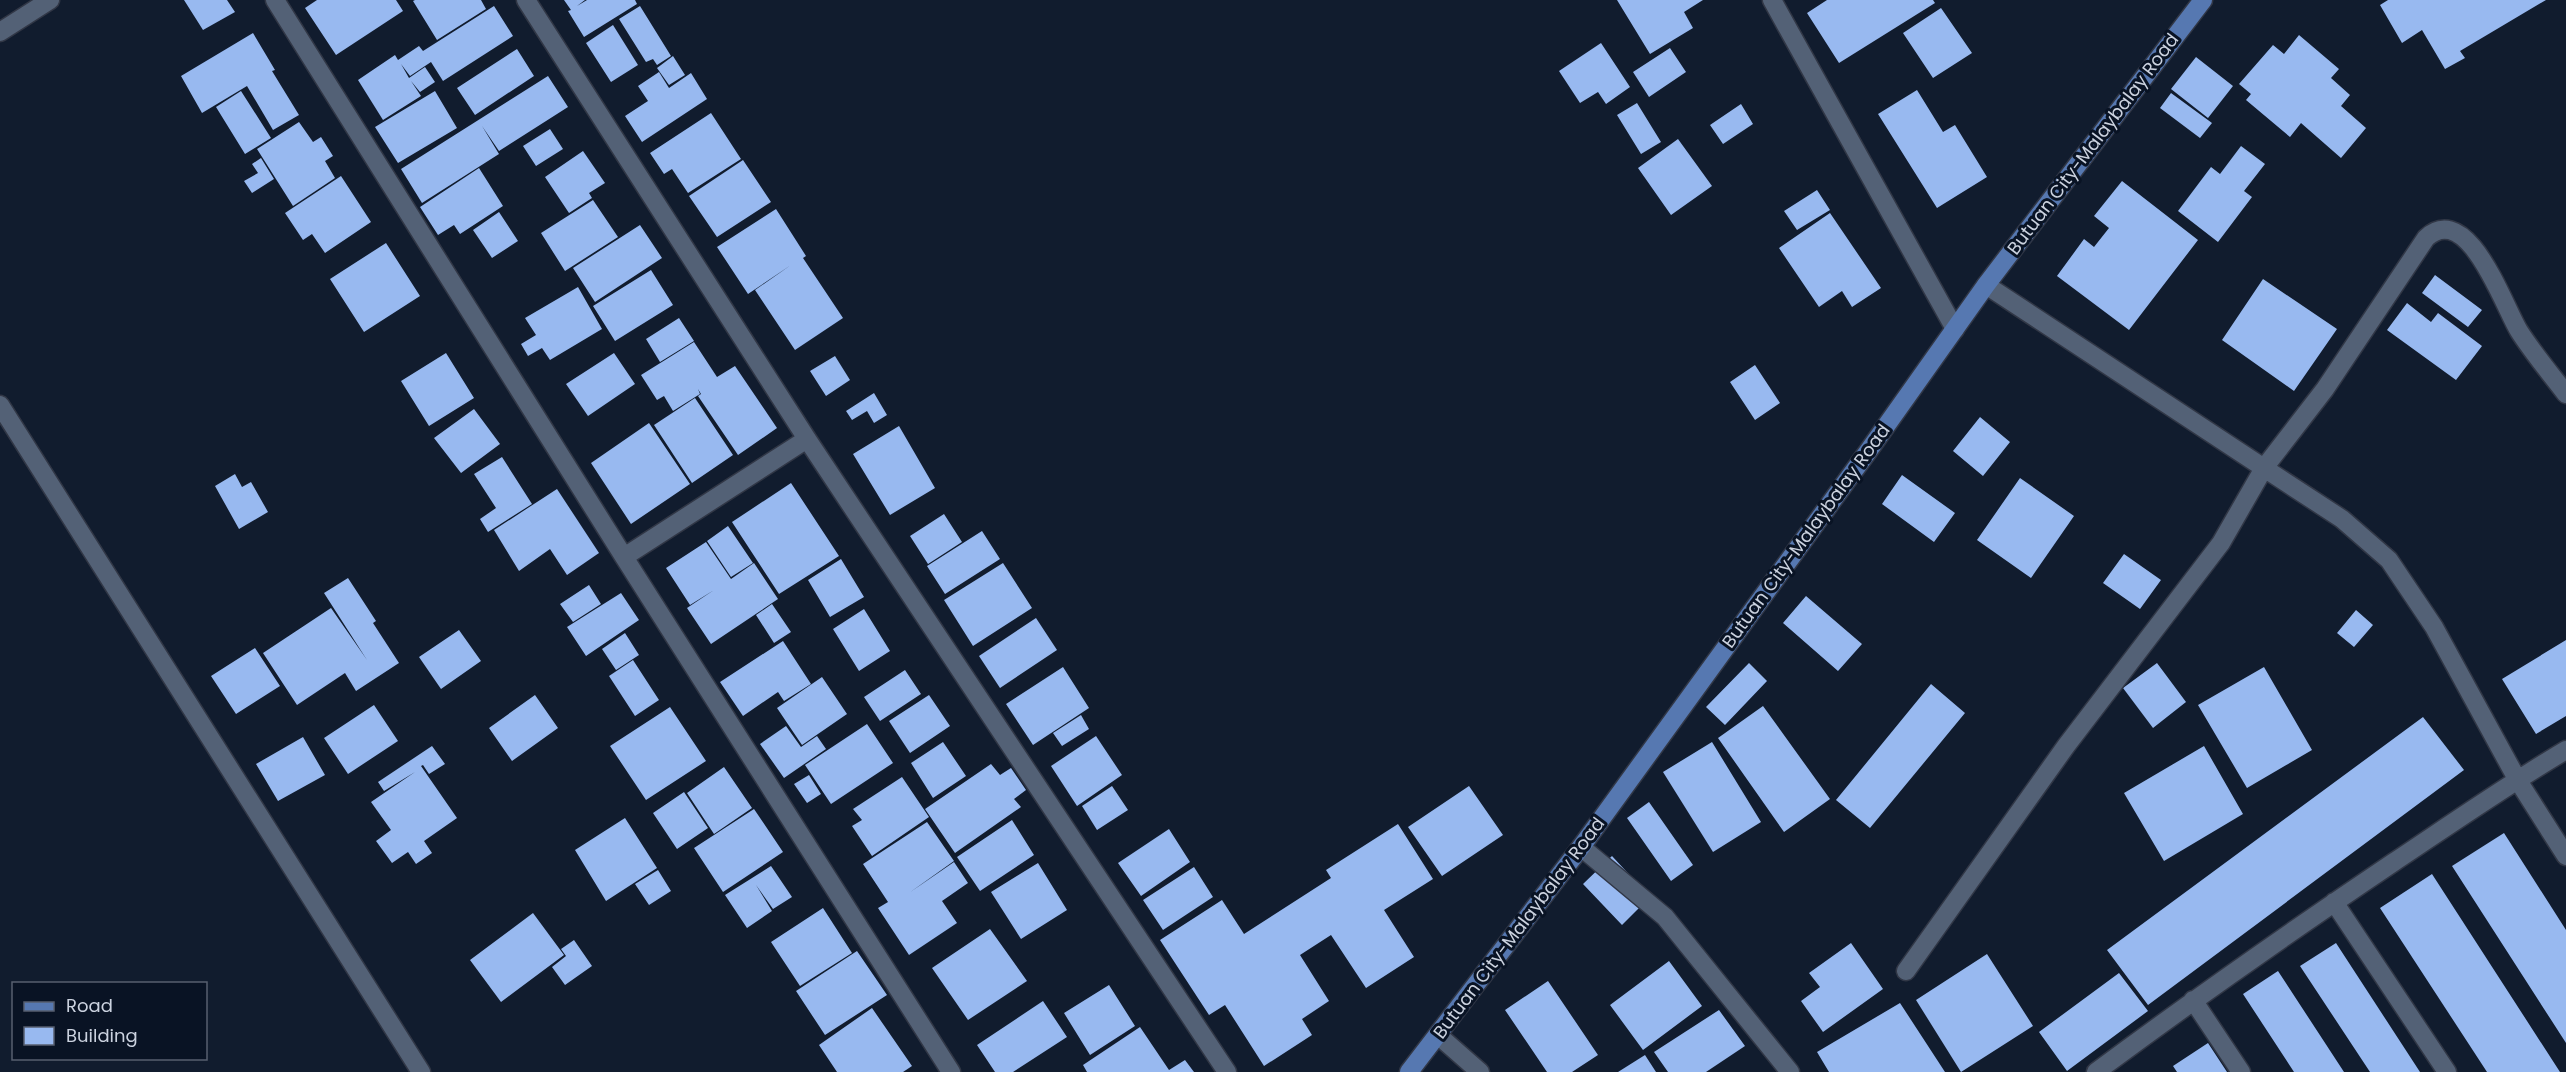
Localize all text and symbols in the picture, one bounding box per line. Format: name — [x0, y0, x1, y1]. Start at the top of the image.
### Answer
street label: Butuan City-Malaybalay Road — [2001, 28, 2184, 259]
street label: Butuan City-Malaybalay Road — [1716, 419, 1895, 653]
street label: Butuan City-Malaybalay Road — [1427, 812, 1610, 1043]
legend — [12, 982, 207, 1060]
text: Road — [66, 993, 113, 1018]
text: Building — [66, 1023, 138, 1048]

